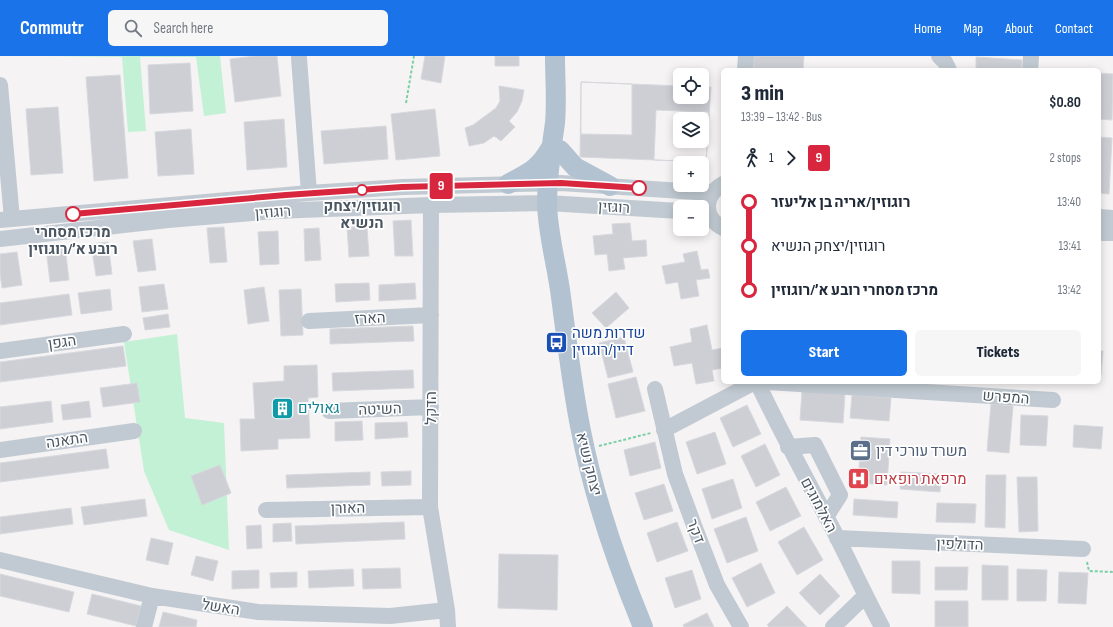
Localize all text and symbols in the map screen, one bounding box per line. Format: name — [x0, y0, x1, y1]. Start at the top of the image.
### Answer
search box — [108, 10, 388, 46]
text: Commutr — [20, 17, 84, 40]
icon: search — [122, 17, 144, 39]
text: Search here — [154, 19, 213, 38]
text: Home — [914, 20, 942, 37]
text: Map — [964, 20, 983, 37]
text: About — [1005, 20, 1033, 37]
text: Contact — [1055, 20, 1093, 37]
map controls — [673, 68, 709, 236]
button: locate — [673, 68, 709, 104]
text: 3 min — [741, 80, 784, 107]
text: $0.80 — [1049, 93, 1081, 112]
text: 13:39 – 13:42 · Bus — [741, 109, 822, 125]
button: layers — [673, 112, 709, 148]
icon: walk — [741, 147, 763, 169]
icon: forward — [780, 147, 802, 169]
text: 9 — [816, 149, 822, 166]
text: 1 — [769, 150, 774, 166]
text: 2 stops — [1050, 150, 1081, 166]
button: + — [673, 156, 709, 192]
line badge: 9 — [428, 173, 454, 199]
text: 9 — [438, 177, 444, 194]
unlabelled marker — [631, 180, 647, 196]
marker: רוגוזין/יצחק הנשיא — [356, 184, 368, 196]
text: רוגוזין/אריה בן אליעזר — [771, 193, 910, 212]
text: 13:40 — [1057, 194, 1081, 210]
place label: רוגוזין/יצחק הנשיא — [323, 197, 401, 233]
street label: רוגזין — [597, 197, 630, 218]
button: − — [673, 200, 709, 236]
street label: רוגוזין — [254, 202, 292, 223]
marker: מרכז מסחרי רובע א׳/רוגוזין — [65, 206, 81, 222]
place label: מרכז מסחרי רובע א׳/רוגוזין — [28, 223, 118, 259]
text: רוגוזין/יצחק הנשיא — [771, 237, 885, 256]
text: 13:41 — [1059, 238, 1081, 254]
text: מרכז מסחרי רובע א׳/רוגוזין — [771, 281, 938, 300]
text: 13:42 — [1058, 282, 1081, 298]
street label: הארז — [354, 308, 386, 329]
place label: שדרות משה דיין/רוגוזין — [572, 324, 646, 360]
bus stop icon: שדרות משה דיין/רוגוזין — [543, 329, 569, 355]
button: Start — [741, 330, 907, 376]
button: Tickets — [915, 330, 1081, 376]
street label: הגפן — [47, 331, 77, 354]
street label: המפרש — [982, 386, 1030, 409]
street label: הדקל — [422, 391, 441, 425]
building icon: גאולים — [269, 395, 295, 421]
place label: גאולים — [298, 399, 340, 418]
street label: השיטה — [358, 399, 402, 420]
street label: התאנה — [45, 428, 89, 453]
street label: יצחק נשיא — [571, 430, 606, 498]
office icon: משרד עורכי דין — [847, 438, 873, 464]
place label: משרד עורכי דין — [876, 442, 967, 461]
hospital icon: מרפאת רופאים — [845, 466, 871, 492]
place label: מרפאת רופאים — [874, 470, 967, 489]
street label: האלמוגים — [796, 474, 841, 536]
street label: האורן — [331, 499, 365, 518]
street label: דקר — [682, 516, 709, 546]
street label: הדולפין — [936, 534, 984, 555]
street label: האשל — [201, 595, 241, 620]

